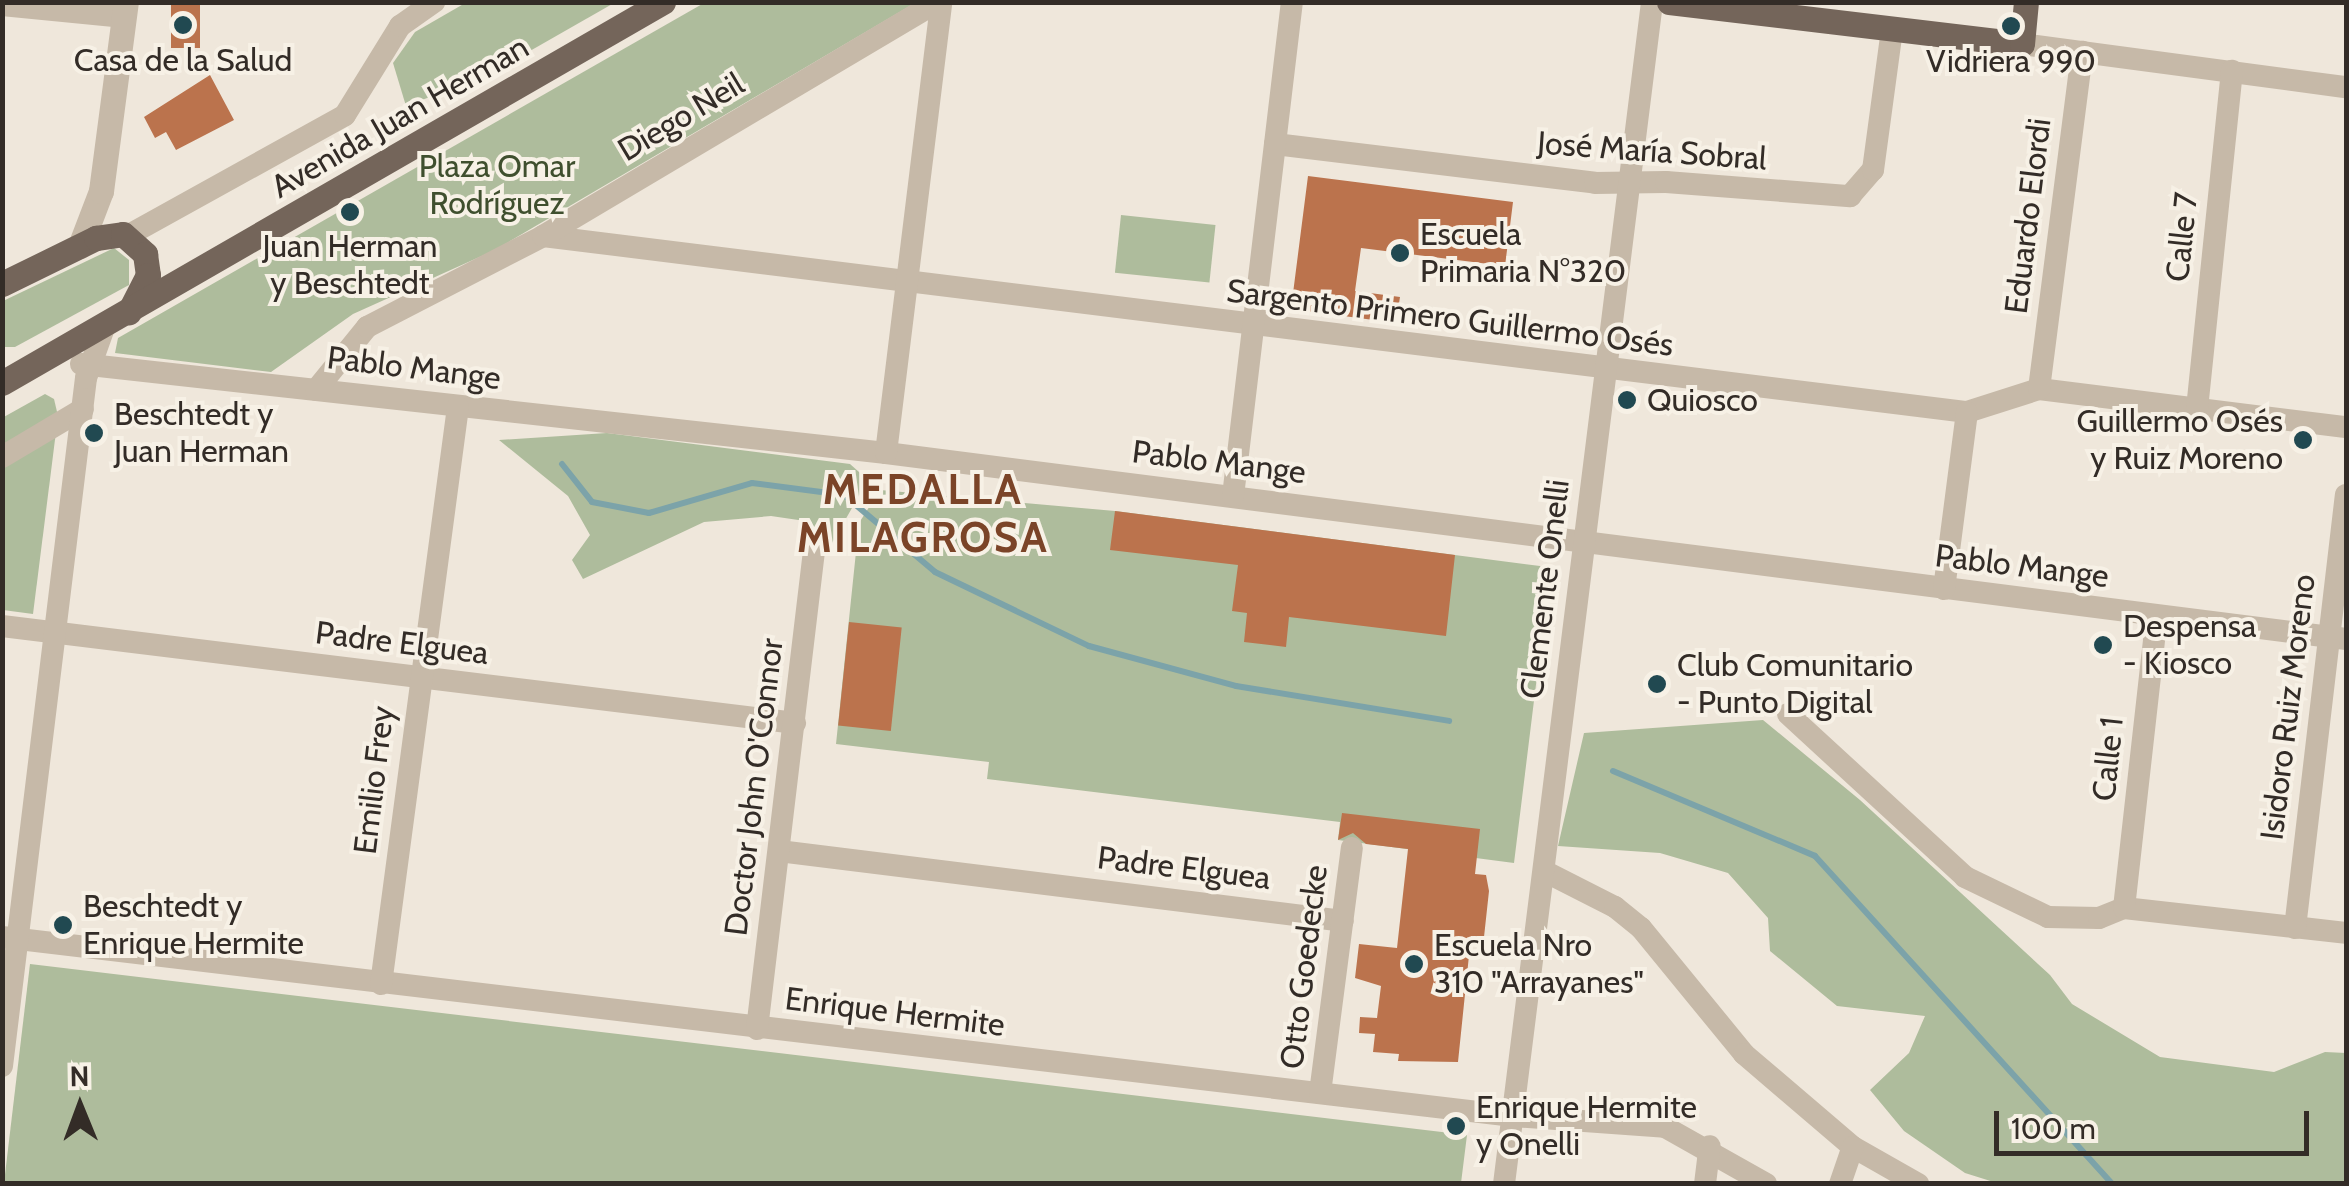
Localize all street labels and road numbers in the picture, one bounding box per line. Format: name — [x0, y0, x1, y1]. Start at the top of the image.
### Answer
street label: Avenida Juan Herman — [265, 28, 535, 206]
street label: Diego Neil — [611, 65, 751, 169]
street label: Eduardo Elordi — [1997, 116, 2059, 316]
street label: José María Sobral — [1536, 124, 1768, 178]
street label: Calle 7 — [2158, 190, 2206, 284]
street label: Sargento Primero Guillermo Osés — [1224, 272, 1676, 364]
street label: Pablo Mange — [325, 338, 503, 398]
street label: Pablo Mange — [1130, 432, 1308, 492]
street label: Clemente Onelli — [1513, 477, 1577, 701]
street label: Pablo Mange — [1933, 536, 2111, 596]
street label: Isidoro Ruiz Moreno — [2253, 572, 2323, 842]
street label: Padre Elguea — [313, 613, 491, 673]
street label: Doctor John O'Connor — [717, 636, 791, 938]
street label: Emilio Frey — [346, 704, 402, 856]
street label: Calle 1 — [2085, 715, 2131, 803]
street label: Padre Elguea — [1095, 838, 1273, 898]
street label: Otto Goedecke — [1272, 863, 1336, 1071]
street label: Enrique Hermite — [783, 979, 1007, 1045]

